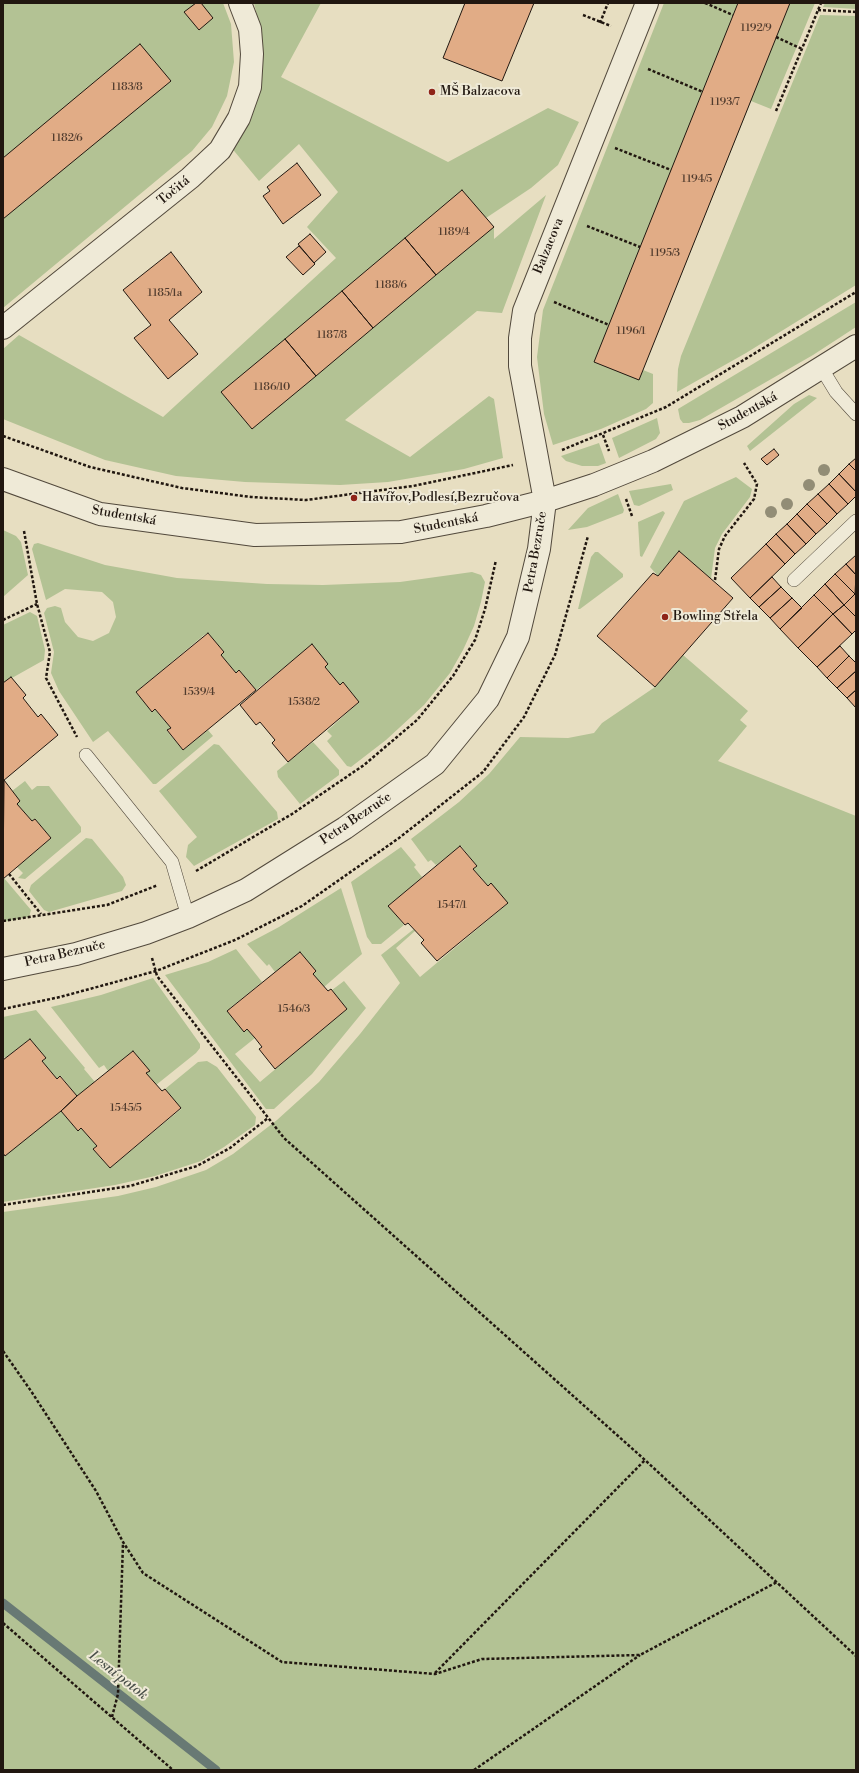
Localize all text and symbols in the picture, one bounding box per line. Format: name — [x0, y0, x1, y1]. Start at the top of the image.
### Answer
house number: 1192/9 — [740, 21, 772, 35]
house number: 1183/8 — [111, 80, 143, 94]
place label: MŠ Balzacova — [440, 84, 521, 100]
marker: MŠ Balzacova — [427, 87, 437, 97]
house number: 1193/7 — [710, 95, 740, 109]
house number: 1182/6 — [51, 131, 83, 145]
house number: 1194/5 — [682, 172, 712, 186]
street label: Točitá — [155, 173, 193, 209]
street label: Balzacova — [531, 216, 567, 276]
house number: 1189/4 — [438, 225, 470, 239]
house number: 1195/3 — [650, 246, 680, 260]
house number: 1188/6 — [375, 278, 407, 292]
house number: 1185/1a — [148, 286, 182, 300]
house number: 1196/1 — [616, 324, 646, 338]
house number: 1187/8 — [317, 328, 347, 342]
house number: 1186/10 — [254, 380, 290, 394]
street label: Studentská — [716, 389, 780, 435]
place label: Havířov,Podlesí,Bezručova — [362, 490, 519, 506]
marker: Havířov,Podlesí,Bezručova — [349, 493, 359, 503]
street label: Studentská — [91, 503, 157, 529]
street label: Studentská — [412, 510, 480, 538]
street label: Petra Bezruče — [521, 510, 551, 594]
place label: Bowling Střela — [673, 609, 758, 625]
marker: Bowling Střela — [660, 612, 670, 622]
house number: 1539/4 — [183, 685, 215, 699]
house number: 1538/2 — [288, 695, 320, 709]
street label: Petra Bezruče — [317, 789, 395, 849]
house number: 1547/1 — [437, 898, 467, 912]
street label: Petra Bezruče — [23, 937, 107, 971]
house number: 1546/3 — [278, 1002, 310, 1016]
house number: 1545/5 — [110, 1101, 142, 1115]
water label: Lesní potok — [85, 1648, 151, 1704]

